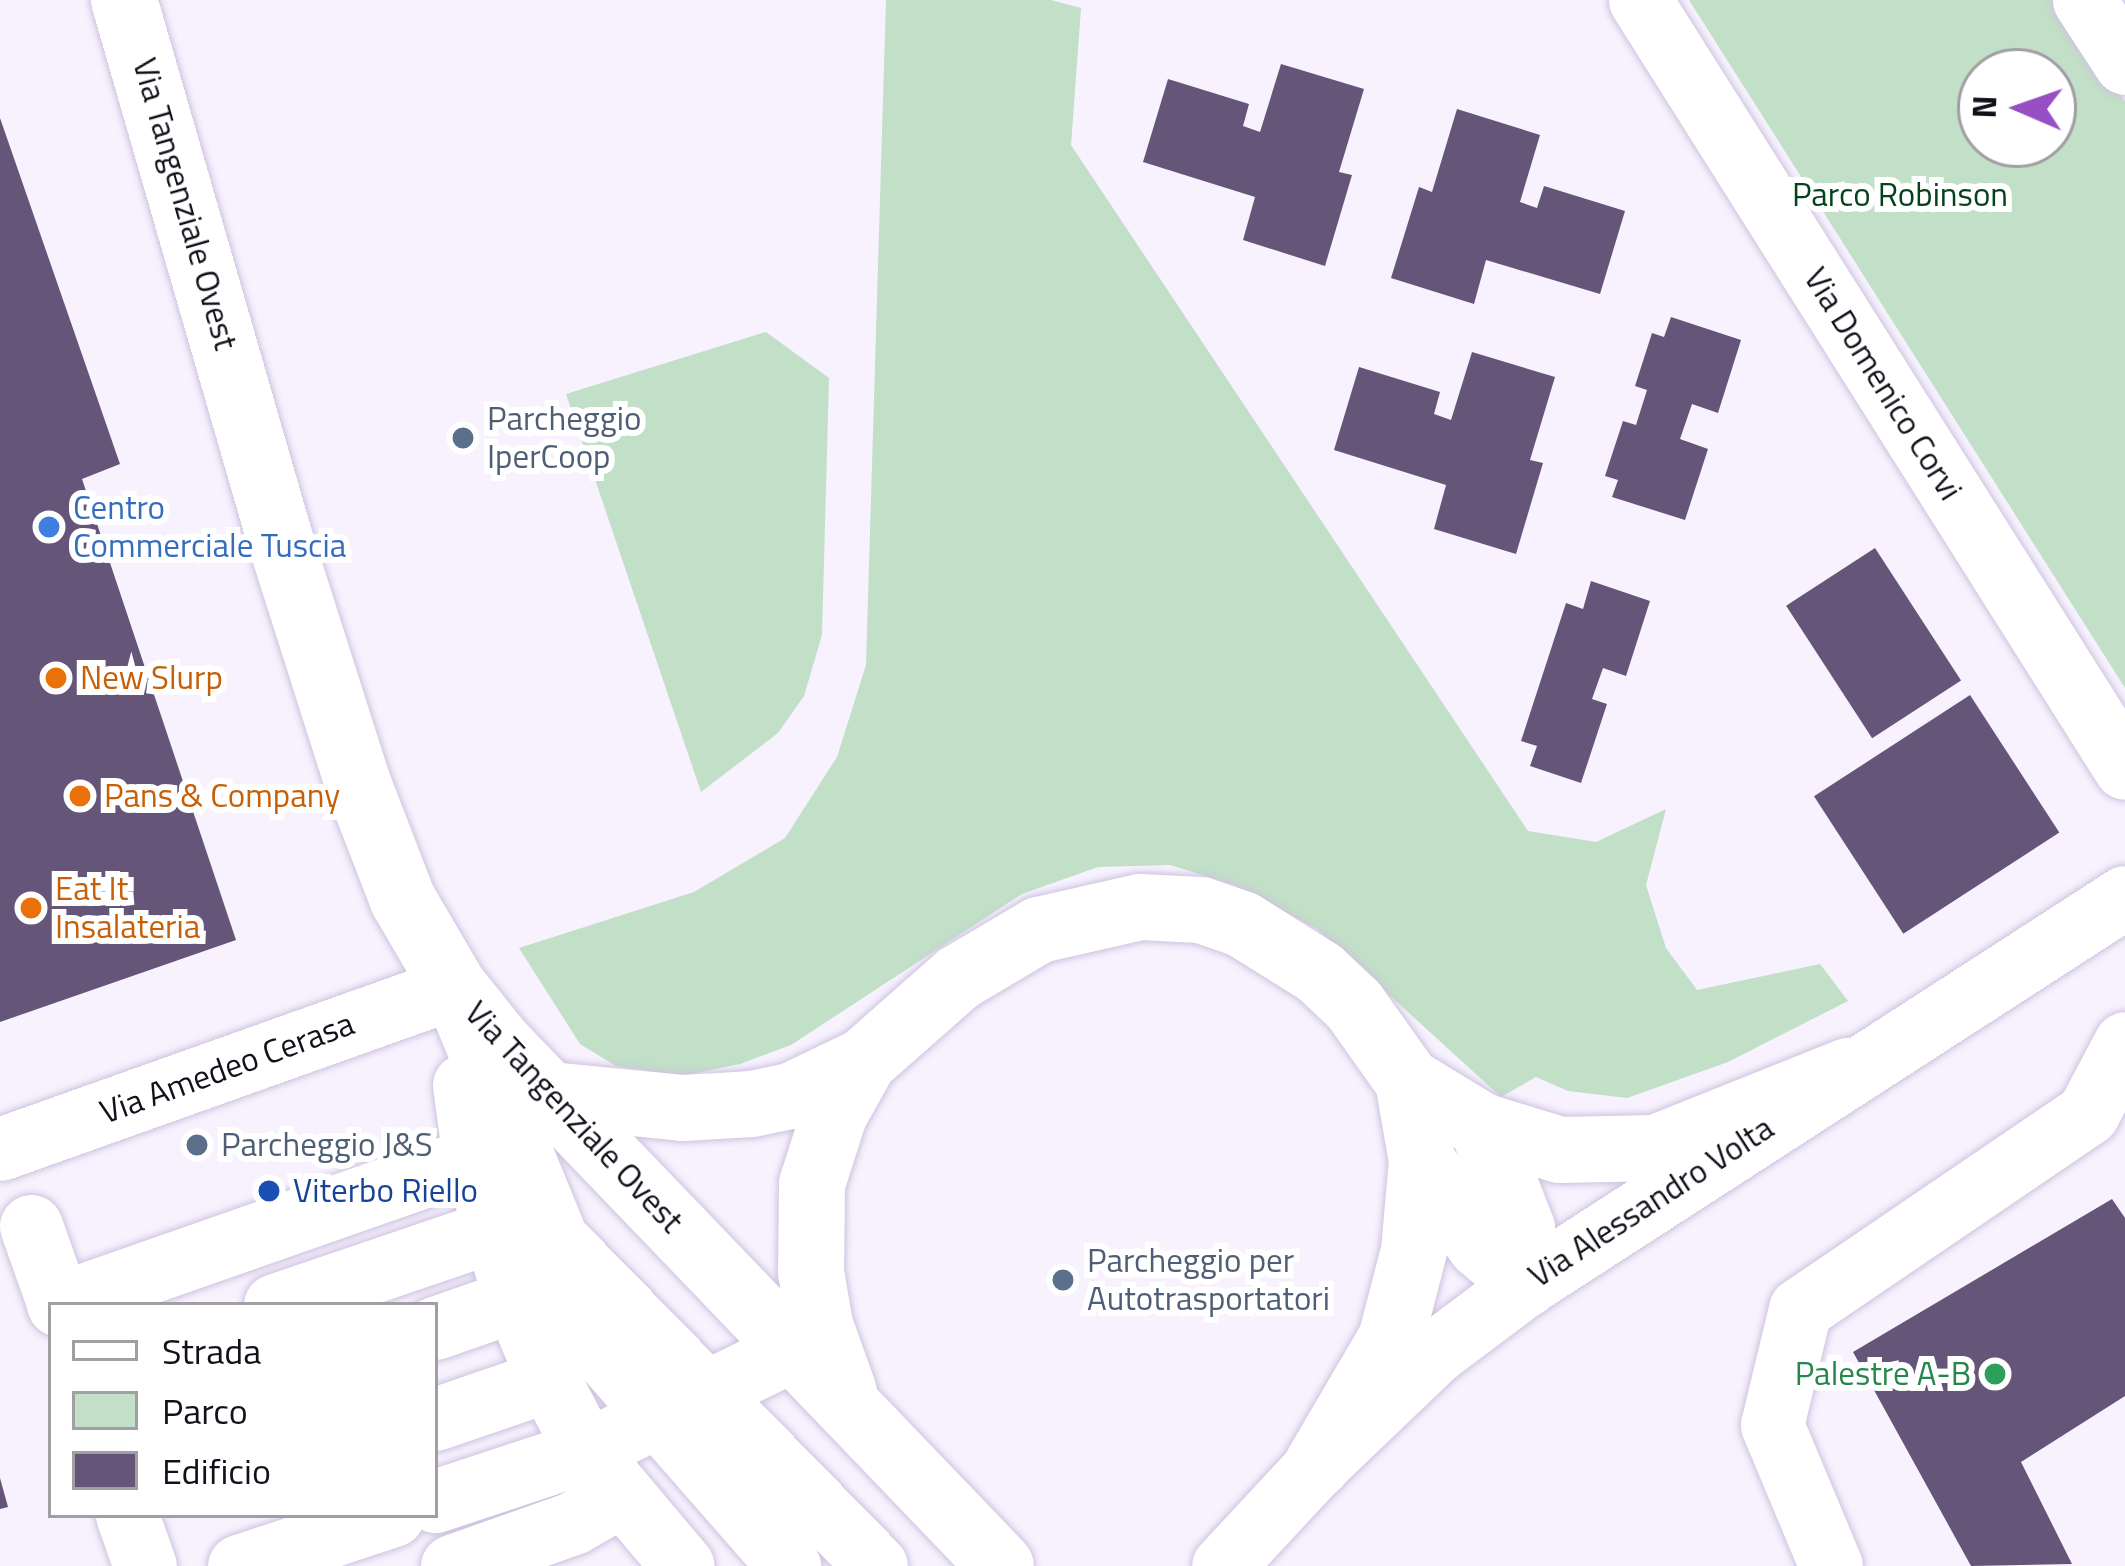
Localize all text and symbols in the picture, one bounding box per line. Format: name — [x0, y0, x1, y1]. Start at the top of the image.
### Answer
north arrow — [1957, 48, 2077, 168]
street label: Via Tangenziale Ovest — [124, 54, 246, 354]
text: N — [1959, 95, 2009, 119]
park label: Parco Robinson — [1792, 175, 2008, 215]
street label: Via Domenico Corvi — [1796, 260, 1970, 508]
place label: Parcheggio IperCoop — [487, 399, 641, 477]
marker: Parcheggio IperCoop — [450, 425, 476, 451]
place label: Centro Commerciale Tuscia — [73, 488, 346, 566]
marker: Centro Commerciale Tuscia — [36, 514, 62, 540]
place label: New Slurp — [80, 658, 223, 698]
marker: New Slurp — [43, 665, 69, 691]
place label: Pans & Company — [104, 776, 340, 816]
marker: Pans & Company — [67, 783, 93, 809]
place label: Eat It Insalateria — [55, 869, 200, 947]
marker: Eat It Insalateria — [18, 895, 44, 921]
street label: Via Tangenziale Ovest — [457, 993, 691, 1241]
street label: Via Amedeo Cerasa — [95, 1004, 359, 1132]
street label: Via Alessandro Volta — [1521, 1108, 1781, 1296]
place label: Parcheggio J&S — [221, 1125, 433, 1165]
marker: Parcheggio J&S — [184, 1132, 210, 1158]
place label: Viterbo Riello — [293, 1171, 478, 1211]
marker: Viterbo Riello — [256, 1178, 282, 1204]
place label: Parcheggio per Autotrasportatori — [1087, 1241, 1330, 1319]
marker: Parcheggio per Autotrasportatori — [1050, 1267, 1076, 1293]
legend — [48, 1302, 438, 1518]
text: Strada — [162, 1323, 261, 1378]
place label: Palestre A-B — [1795, 1354, 1971, 1394]
marker: Palestre A-B — [1982, 1361, 2008, 1387]
text: Parco — [162, 1383, 248, 1438]
text: Edificio — [162, 1443, 271, 1498]

